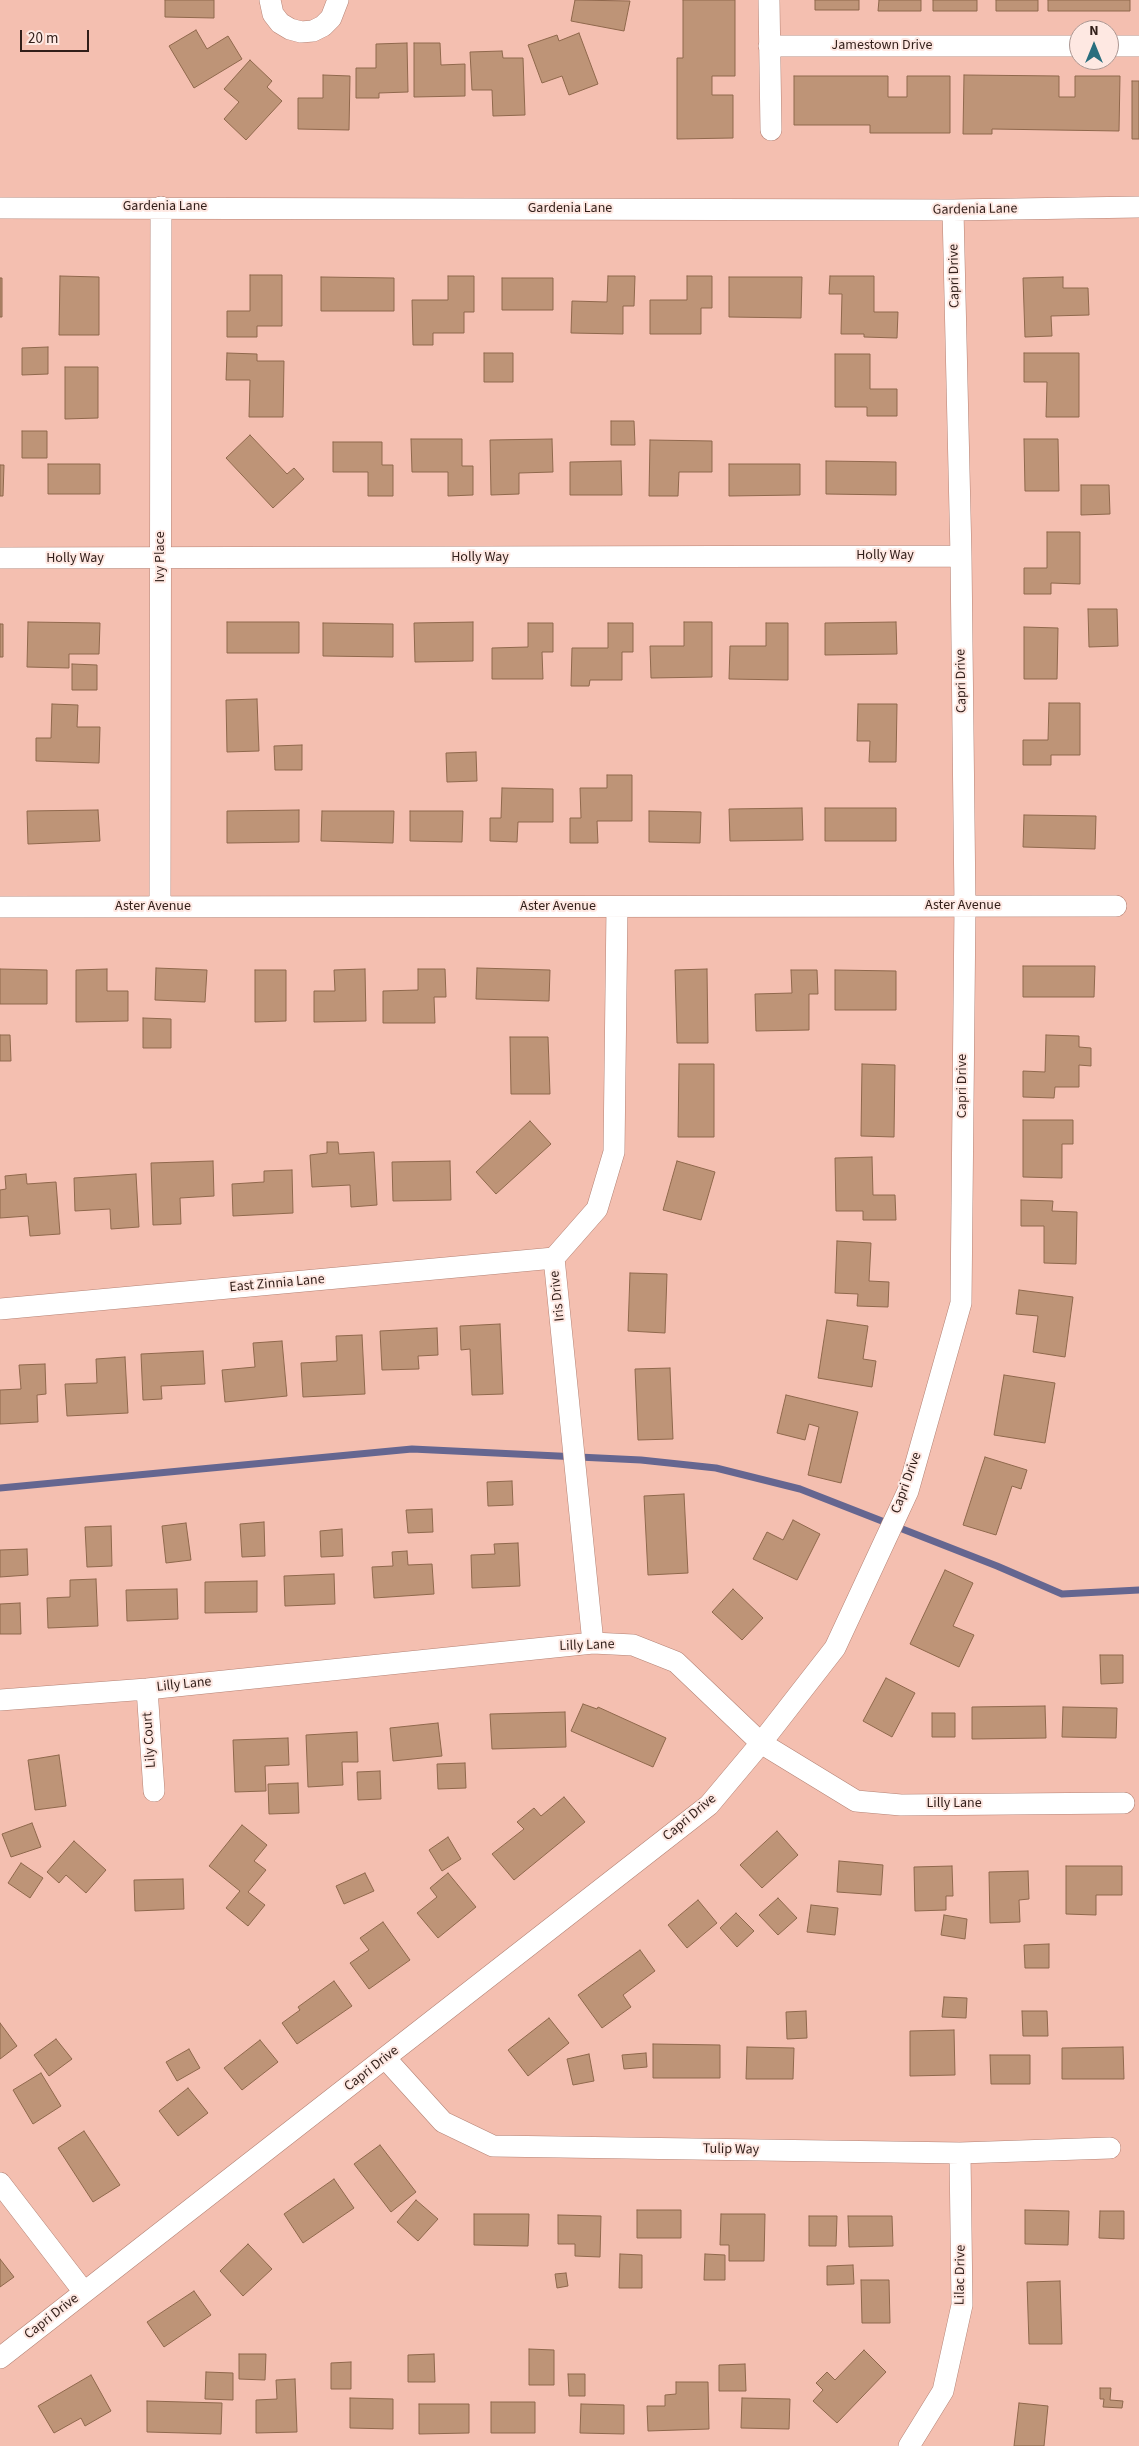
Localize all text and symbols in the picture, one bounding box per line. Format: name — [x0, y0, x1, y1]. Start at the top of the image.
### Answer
scale bar — [22, 20, 91, 52]
north arrow — [1069, 20, 1119, 70]
text: N — [1089, 21, 1099, 41]
text: 20 m — [28, 28, 58, 49]
street label: Jamestown Drive — [832, 38, 932, 54]
street label: Gardenia Lane — [123, 199, 207, 215]
street label: Gardenia Lane — [528, 201, 612, 217]
street label: Gardenia Lane — [933, 201, 1017, 219]
street label: Capri Drive — [946, 244, 964, 308]
street label: Ivy Place — [153, 531, 169, 583]
street label: Holly Way — [856, 548, 914, 564]
street label: Holly Way — [451, 550, 509, 566]
street label: Holly Way — [46, 551, 104, 567]
street label: Capri Drive — [953, 649, 971, 713]
street label: Aster Avenue — [925, 898, 1001, 914]
street label: Aster Avenue — [115, 899, 191, 915]
street label: Aster Avenue — [520, 899, 596, 915]
street label: Capri Drive — [955, 1054, 971, 1118]
street label: Iris Drive — [547, 1270, 569, 1322]
street label: East Zinnia Lane — [229, 1271, 325, 1297]
street label: Capri Drive — [888, 1450, 926, 1516]
street label: Lilly Lane — [559, 1637, 615, 1655]
street label: Lilly Lane — [156, 1674, 212, 1696]
street label: Lily Court — [140, 1712, 160, 1768]
street label: Capri Drive — [660, 1791, 720, 1845]
street label: Lilly Lane — [926, 1796, 982, 1812]
street label: Capri Drive — [342, 2043, 402, 2095]
street label: Tulip Way — [703, 2141, 759, 2159]
street label: Lilac Drive — [952, 2245, 970, 2305]
street label: Capri Drive — [22, 2291, 82, 2343]

